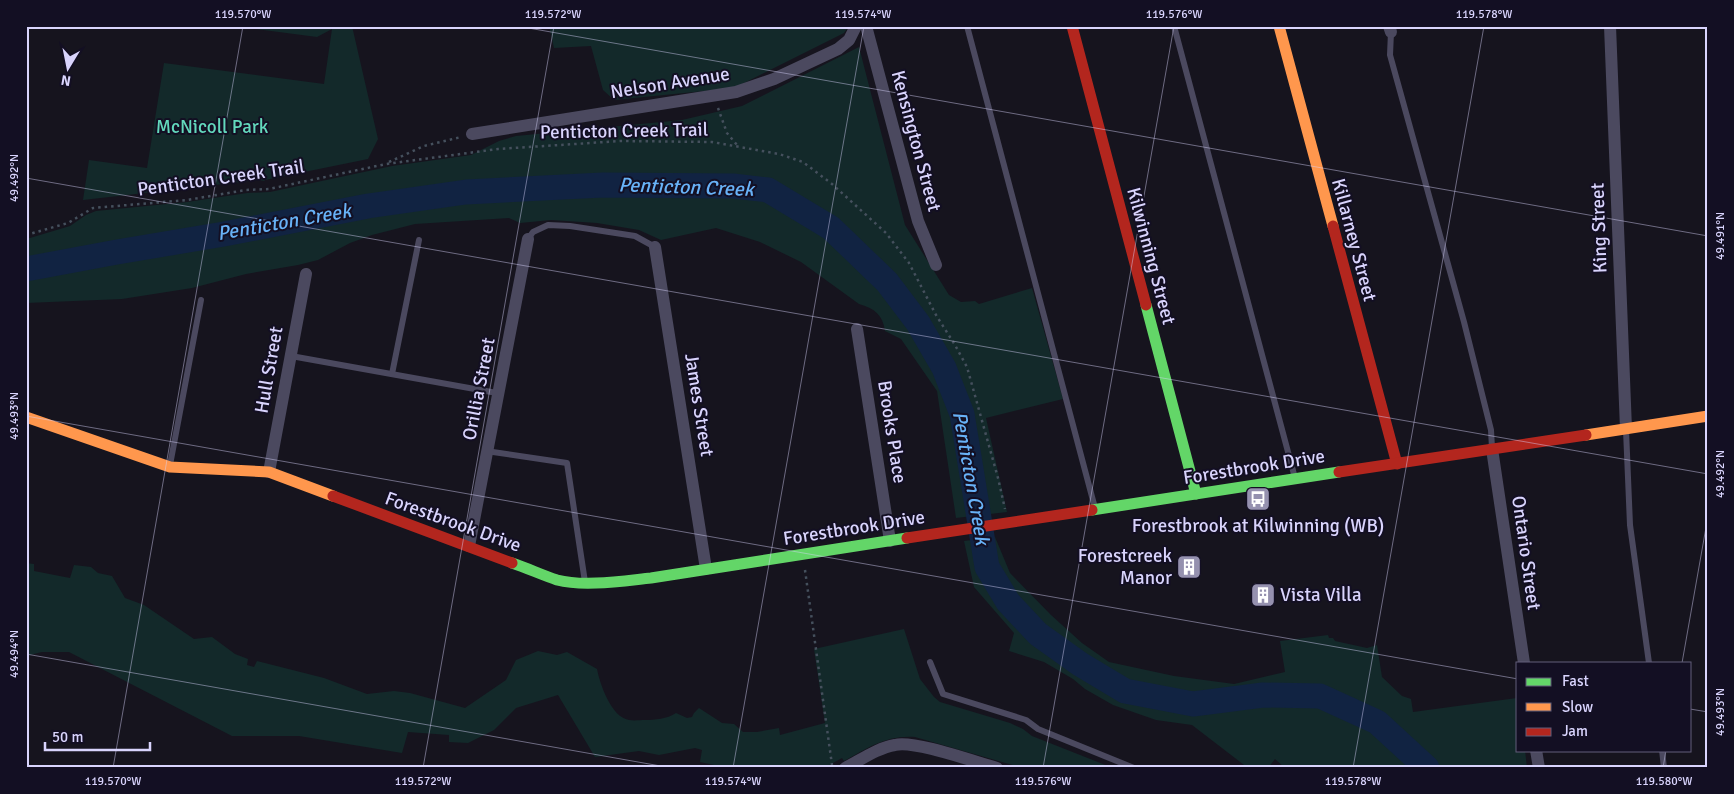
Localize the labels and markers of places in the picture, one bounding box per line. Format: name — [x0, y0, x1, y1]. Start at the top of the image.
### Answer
bus stop icon: Forestbrook at Kilwinning (WB) — [1245, 486, 1271, 512]
place label: Forestbrook at Kilwinning (WB) — [1132, 514, 1384, 538]
place label: Forestcreek Manor — [1078, 544, 1172, 590]
building icon: Forestcreek Manor — [1176, 554, 1202, 580]
building icon: Vista Villa — [1250, 582, 1276, 608]
place label: Vista Villa — [1280, 583, 1362, 607]

